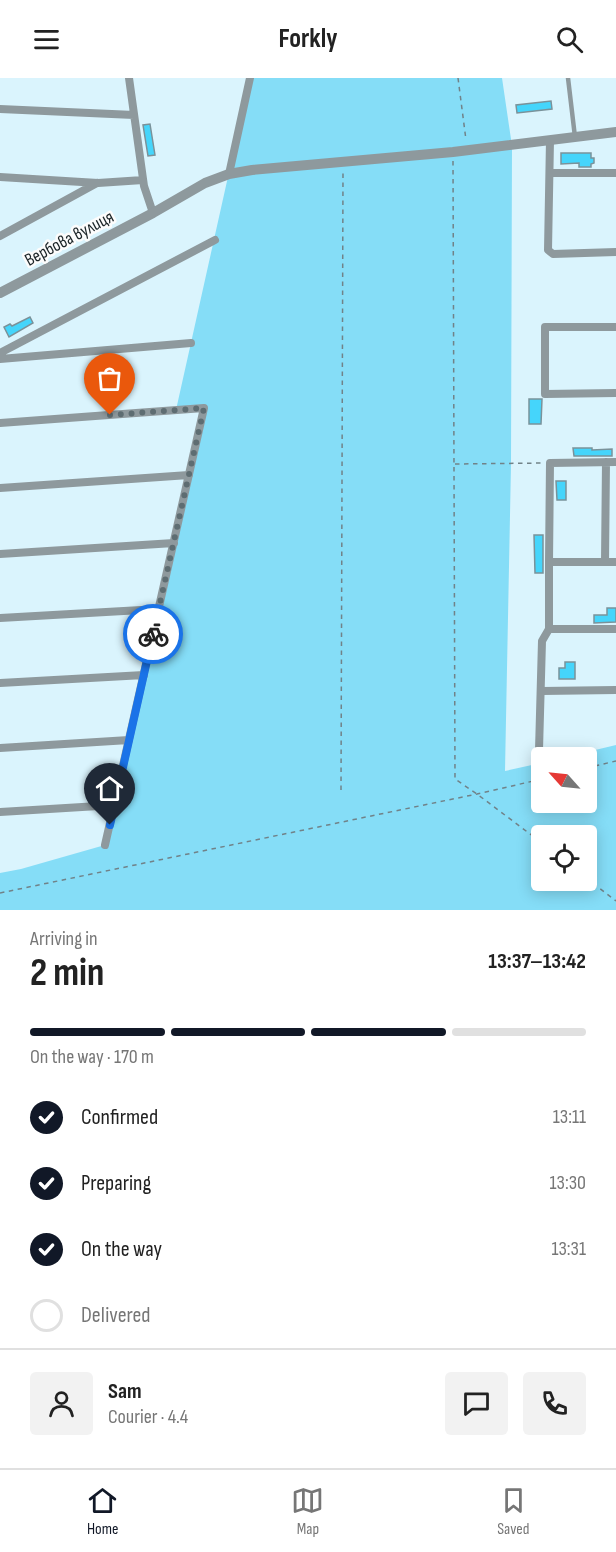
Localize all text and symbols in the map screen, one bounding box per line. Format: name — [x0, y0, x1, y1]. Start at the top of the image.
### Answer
icon: menu — [30, 23, 63, 56]
text: Forkly — [279, 23, 337, 55]
icon: search — [553, 23, 586, 56]
street label: Вербова вулиця — [21, 206, 117, 271]
pin — [84, 353, 135, 415]
icon: bag — [93, 362, 126, 395]
courier — [123, 604, 183, 664]
icon: bike — [137, 618, 170, 651]
north arrow — [531, 747, 597, 813]
map controls — [531, 747, 597, 891]
pin — [84, 763, 135, 825]
icon: home — [93, 772, 126, 805]
button: locate — [531, 825, 597, 891]
text: Arriving in — [30, 927, 98, 951]
text: 13:37–13:42 — [488, 948, 586, 975]
text: 2 min — [30, 950, 104, 997]
text: On the way · 170 m — [30, 1045, 154, 1069]
icon: check — [30, 1101, 63, 1134]
text: Confirmed — [81, 1104, 158, 1131]
text: 13:11 — [553, 1105, 586, 1129]
icon: check — [30, 1167, 63, 1200]
text: Preparing — [81, 1170, 151, 1197]
text: 13:30 — [550, 1171, 586, 1195]
icon: check — [30, 1233, 63, 1266]
text: On the way — [81, 1236, 162, 1263]
text: 13:31 — [551, 1237, 586, 1261]
text: Delivered — [81, 1302, 150, 1329]
button: person — [30, 1372, 93, 1435]
button: chat — [445, 1372, 508, 1435]
button: phone — [523, 1372, 586, 1435]
text: Sam — [108, 1378, 142, 1405]
text: Courier · 4.4 — [108, 1405, 188, 1429]
tab: Home — [86, 1484, 119, 1539]
tab: Map — [291, 1484, 324, 1539]
tab: Saved — [497, 1484, 530, 1539]

